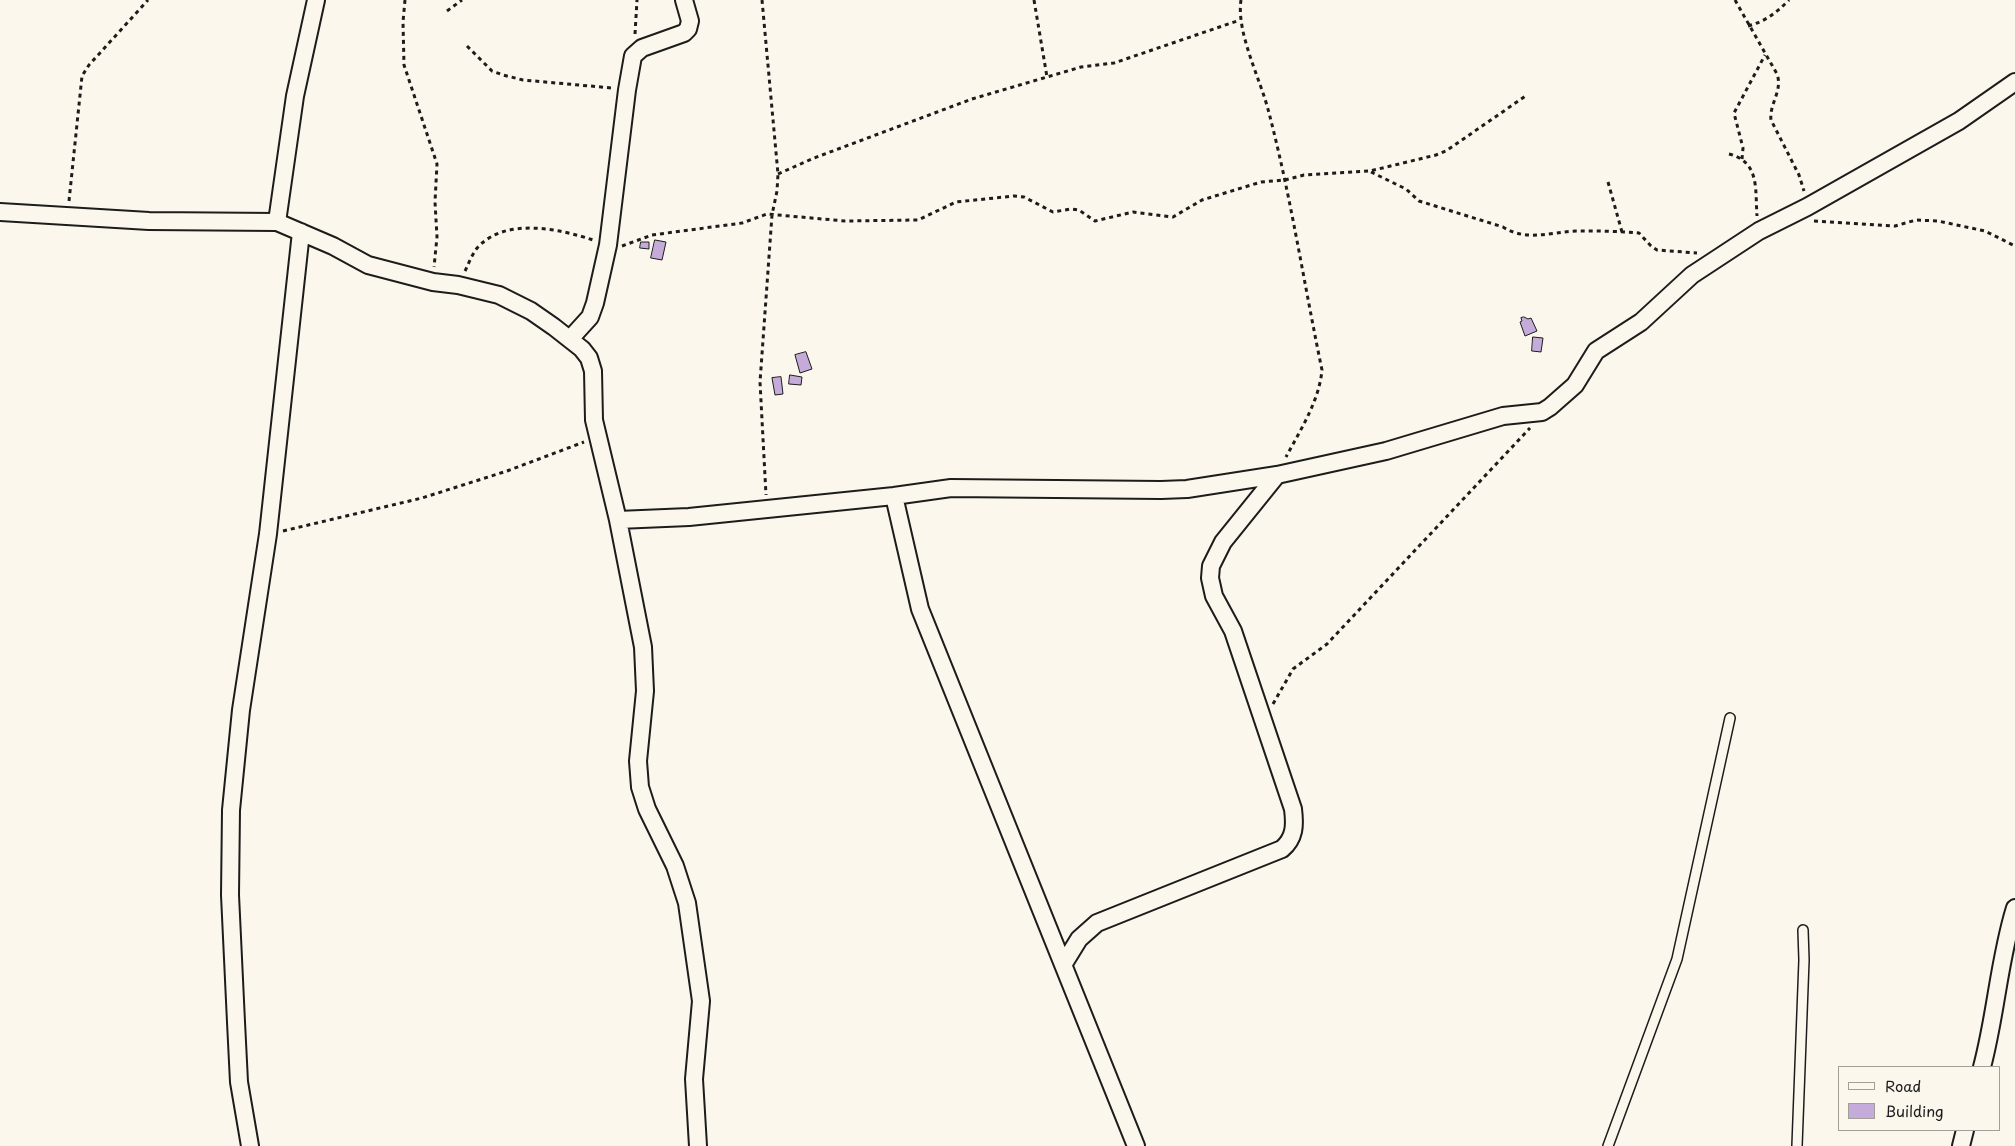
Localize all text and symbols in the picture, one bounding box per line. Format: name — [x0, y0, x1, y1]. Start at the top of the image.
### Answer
legend — [1838, 1066, 2000, 1131]
text: Road — [1885, 1074, 1921, 1097]
text: Building — [1885, 1099, 1944, 1122]

